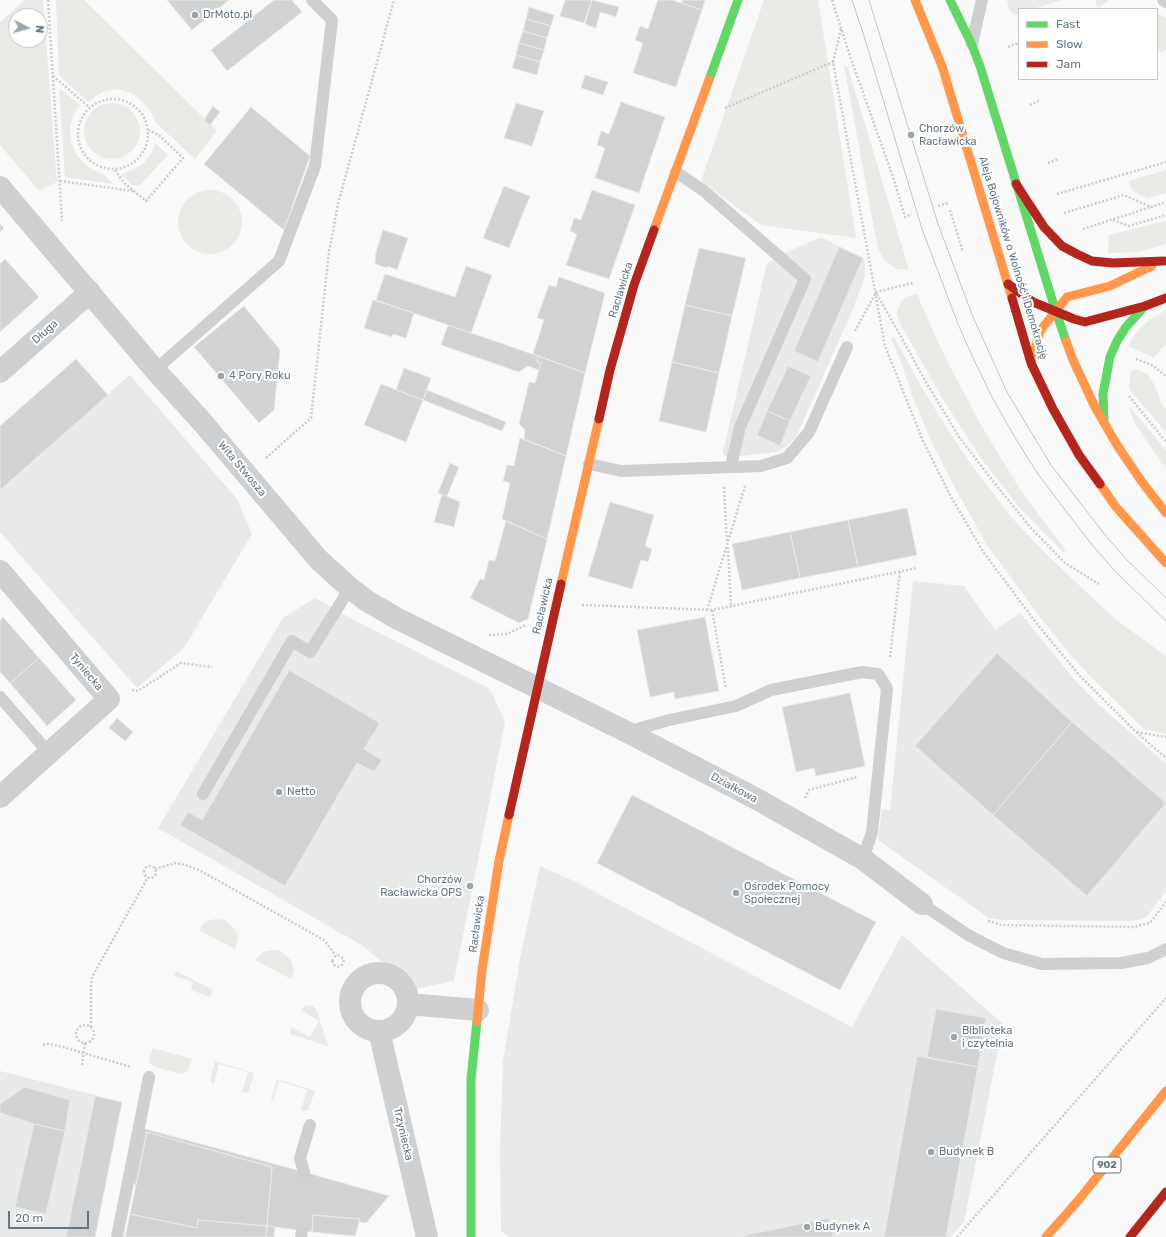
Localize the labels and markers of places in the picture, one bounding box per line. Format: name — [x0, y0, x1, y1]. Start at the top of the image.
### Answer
place label: DrMoto.pl — [203, 8, 252, 22]
marker: DrMoto.pl — [190, 10, 200, 20]
place label: Chorzów Racławicka — [919, 122, 977, 148]
marker: Chorzów Racławicka — [906, 130, 916, 140]
place label: 4 Pory Roku — [229, 369, 291, 383]
marker: 4 Pory Roku — [216, 371, 226, 381]
place label: Netto — [287, 785, 316, 799]
marker: Netto — [274, 787, 284, 797]
place label: Chorzów Racławicka OPS — [380, 873, 462, 899]
place label: Ośrodek Pomocy Społecznej — [744, 880, 830, 906]
marker: Chorzów Racławicka OPS — [465, 881, 475, 891]
marker: Ośrodek Pomocy Społecznej — [731, 888, 741, 898]
place label: Biblioteka i czytelnia — [962, 1024, 1014, 1050]
marker: Biblioteka i czytelnia — [949, 1032, 959, 1042]
place label: Budynek B — [939, 1145, 994, 1159]
marker: Budynek B — [926, 1147, 936, 1157]
place label: Budynek A — [815, 1220, 870, 1234]
marker: Budynek A — [802, 1222, 812, 1232]

